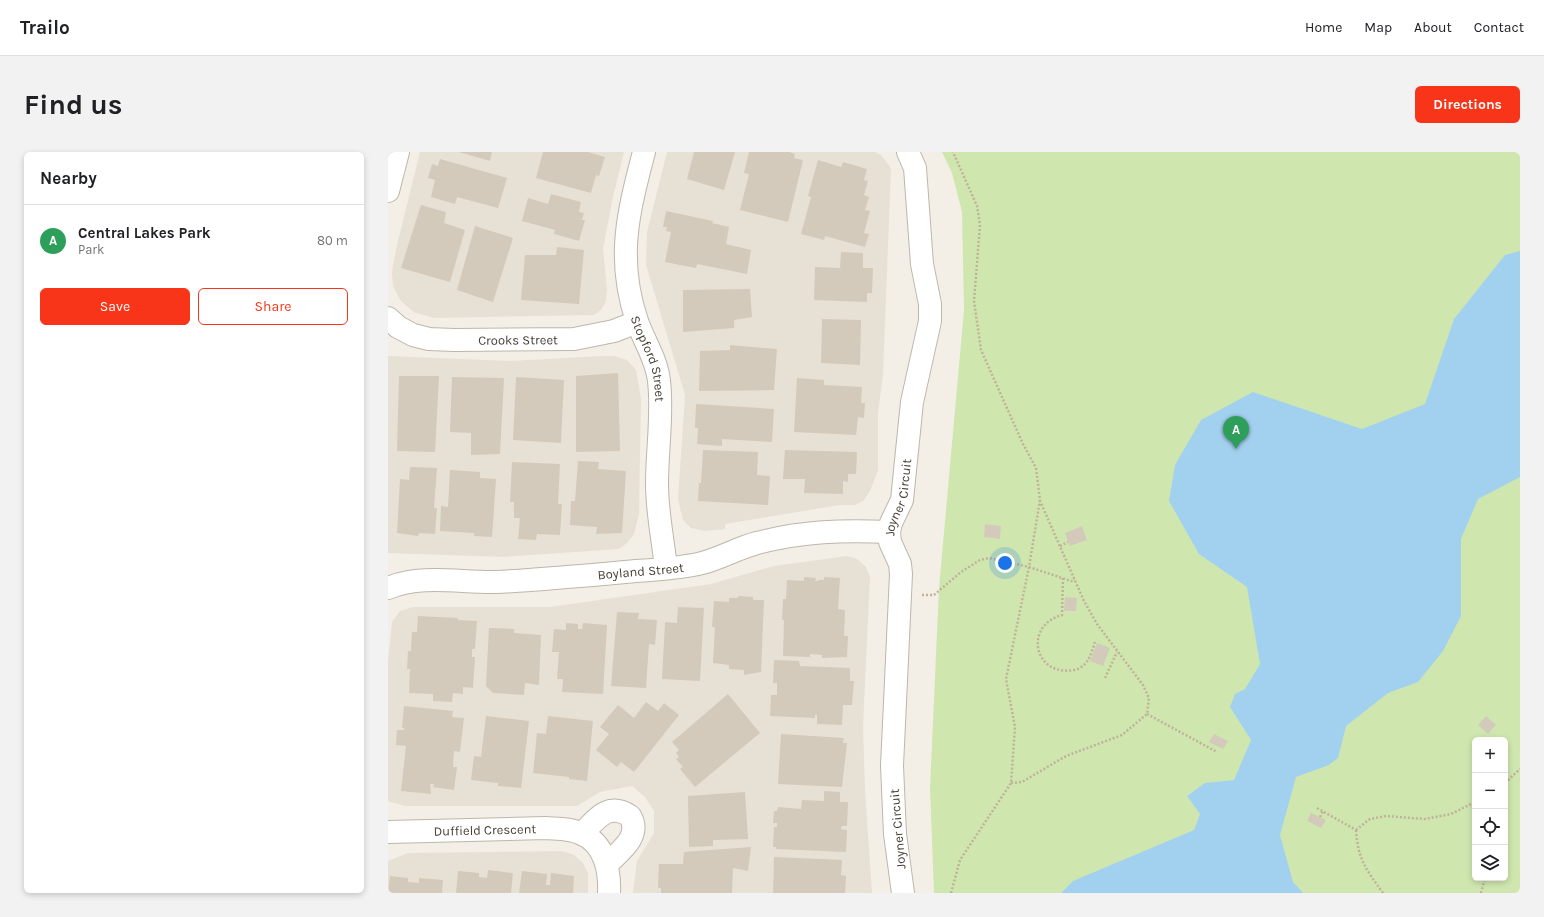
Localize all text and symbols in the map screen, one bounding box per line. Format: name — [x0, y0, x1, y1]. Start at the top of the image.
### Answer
text: Trailo — [20, 17, 70, 39]
text: Home — [1305, 19, 1342, 36]
text: Map — [1364, 19, 1392, 36]
text: About — [1414, 19, 1452, 36]
text: Contact — [1474, 19, 1524, 36]
button: Directions — [1415, 86, 1520, 123]
text: Find us — [24, 88, 123, 121]
text: Nearby — [40, 168, 97, 188]
text: Central Lakes Park — [78, 224, 211, 242]
text: A — [49, 233, 57, 248]
text: 80 m — [317, 233, 348, 248]
text: Park — [78, 242, 104, 257]
button: Save — [40, 288, 190, 325]
button: Share — [198, 288, 348, 325]
street label: Stopford Street — [628, 314, 667, 402]
street label: Crooks Street — [478, 332, 558, 348]
pin: A — [1223, 416, 1249, 449]
street label: Joyner Circuit — [882, 458, 914, 537]
your location — [995, 553, 1015, 573]
street label: Boyland Street — [597, 560, 685, 583]
map controls — [1472, 737, 1508, 881]
button: + — [1472, 737, 1508, 773]
button: − — [1472, 773, 1508, 809]
street label: Joyner Circuit — [887, 788, 908, 870]
button: locate — [1472, 809, 1508, 845]
street label: Duffield Crescent — [433, 821, 537, 839]
button: layers — [1472, 845, 1508, 881]

